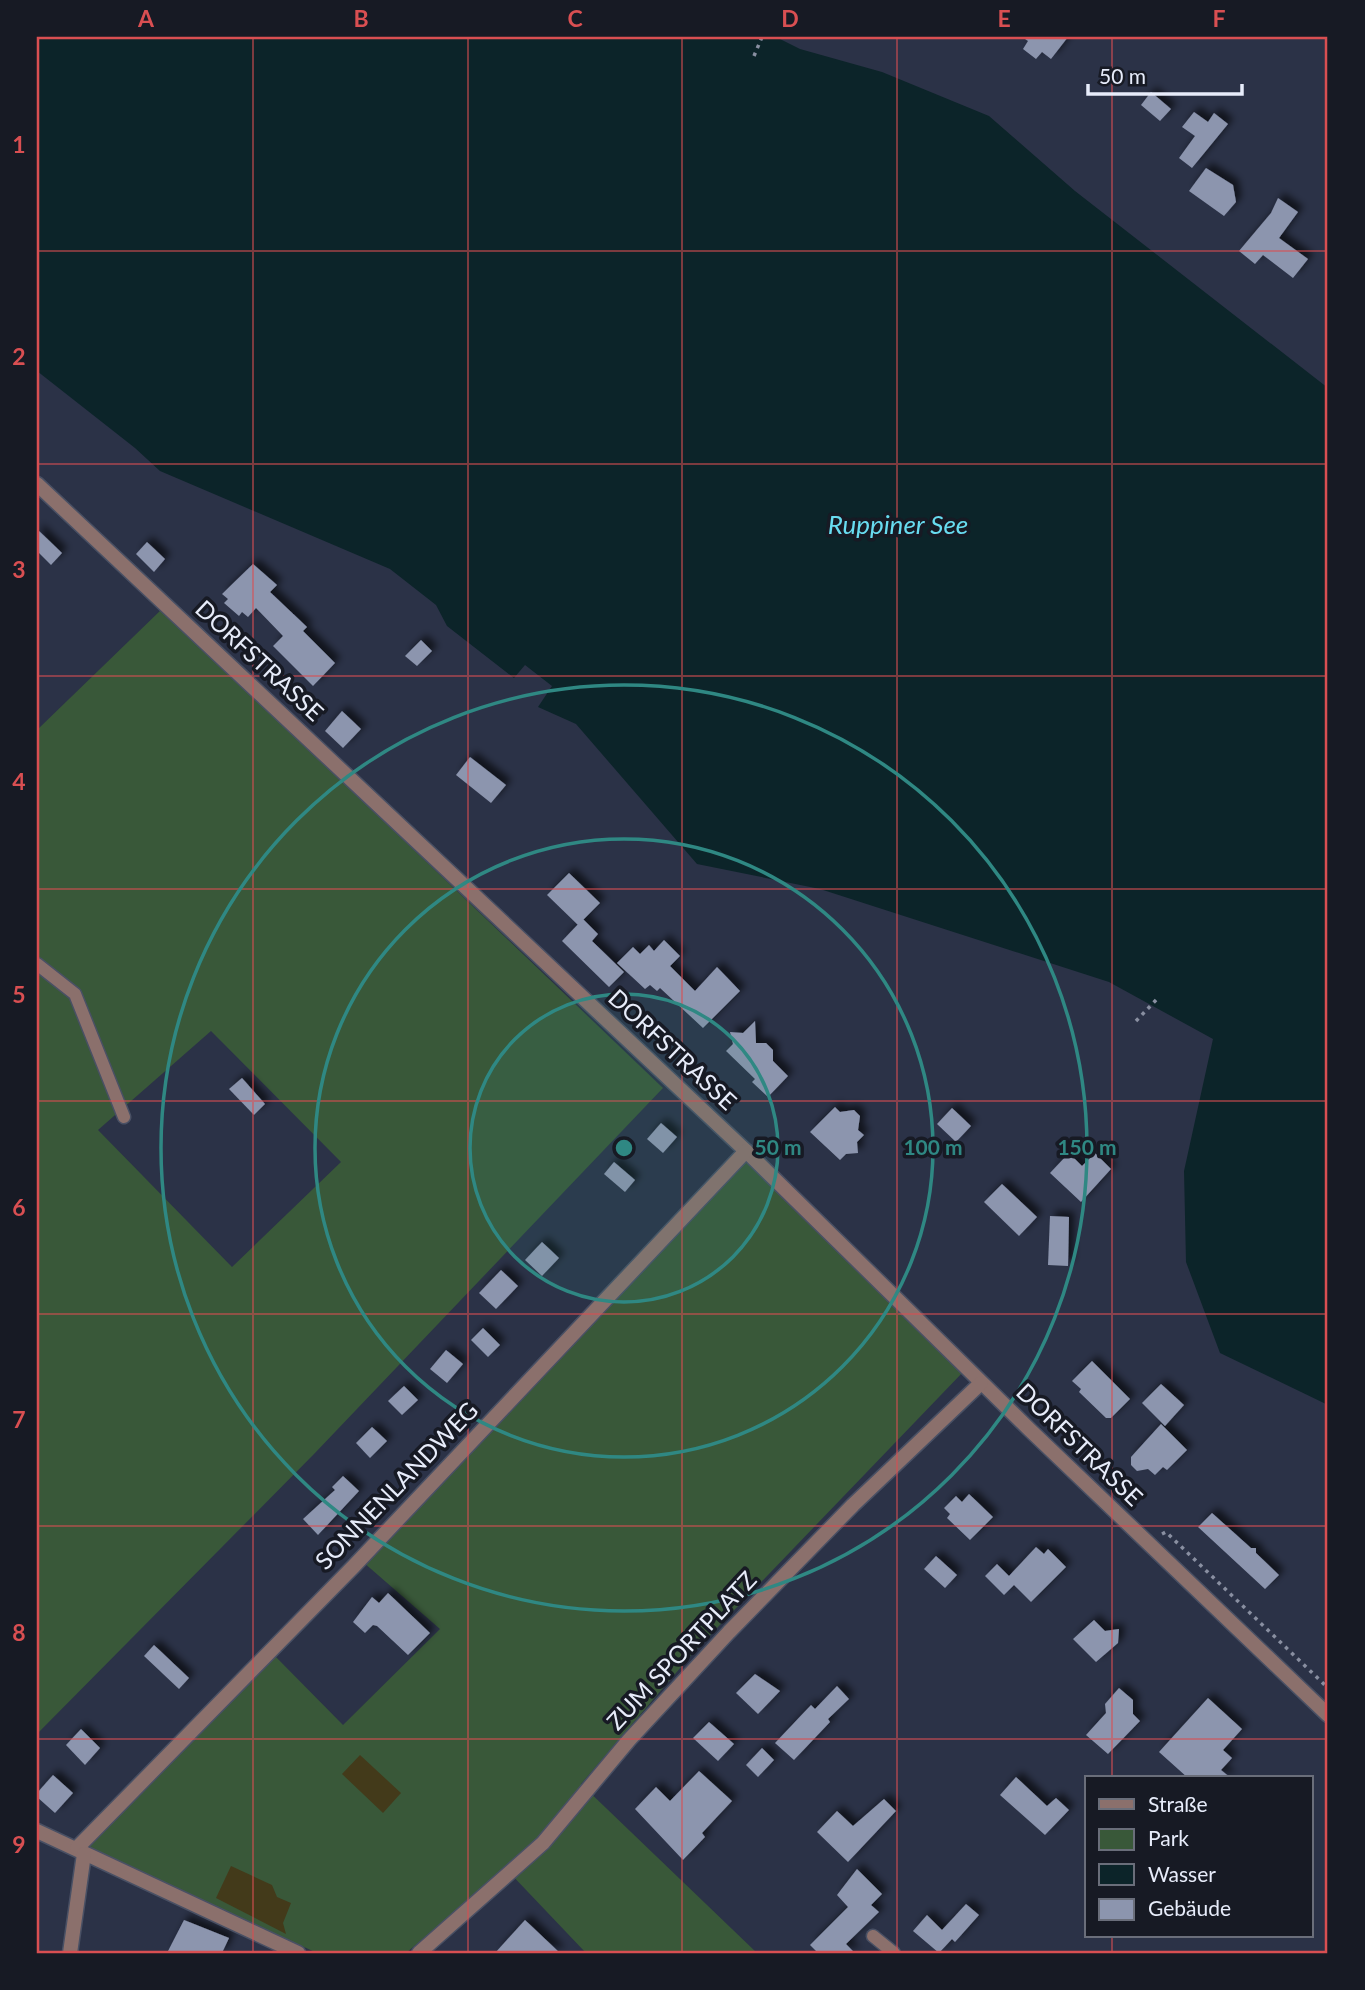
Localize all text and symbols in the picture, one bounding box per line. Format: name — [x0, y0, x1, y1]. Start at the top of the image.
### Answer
text: A — [137, 4, 155, 32]
text: B — [353, 4, 369, 32]
text: C — [567, 4, 583, 32]
text: D — [781, 4, 799, 32]
text: E — [997, 4, 1011, 32]
text: F — [1212, 4, 1226, 32]
scale bar — [1088, 52, 1242, 96]
text: 50 m — [1099, 63, 1146, 88]
text: 1 — [12, 130, 26, 158]
text: 2 — [12, 342, 26, 370]
water label: Ruppiner See — [828, 508, 968, 540]
text: 3 — [12, 555, 26, 583]
street label: DORFSTRASSE — [190, 593, 330, 726]
text: 4 — [12, 767, 26, 795]
text: 5 — [12, 980, 26, 1008]
street label: DORFSTRASSE — [603, 982, 743, 1115]
text: 50 m — [754, 1134, 802, 1159]
text: 100 m — [903, 1134, 963, 1159]
text: 150 m — [1057, 1134, 1117, 1159]
centre of rings — [612, 1136, 636, 1160]
text: 6 — [12, 1193, 26, 1221]
street label: DORFSTRASSE — [1011, 1377, 1149, 1511]
street label: SONNENLANDWEG — [308, 1395, 483, 1575]
text: 7 — [12, 1405, 26, 1433]
street label: ZUM SPORTPLATZ — [600, 1565, 762, 1735]
text: 8 — [12, 1618, 26, 1646]
legend — [1085, 1776, 1312, 1938]
text: Straße — [1148, 1791, 1208, 1816]
text: Park — [1148, 1825, 1189, 1850]
text: 9 — [12, 1830, 26, 1858]
text: Wasser — [1148, 1861, 1216, 1886]
text: Gebäude — [1148, 1895, 1231, 1920]

